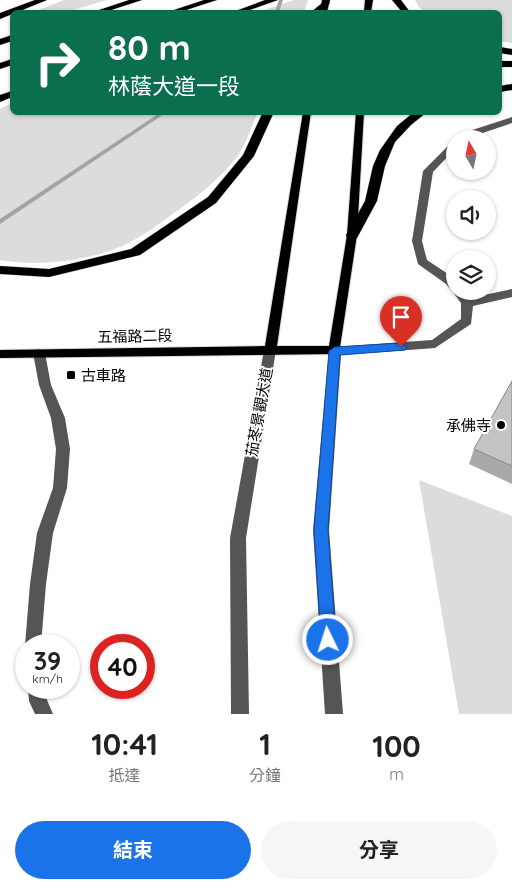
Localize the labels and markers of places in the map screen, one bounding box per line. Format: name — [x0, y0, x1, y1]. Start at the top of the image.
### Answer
pin — [380, 296, 422, 347]
place label: 古車路 — [81, 366, 126, 385]
marker: 古車路 — [65, 369, 77, 381]
place label: 承佛寺 — [446, 416, 491, 435]
marker: 承佛寺 — [495, 419, 507, 431]

